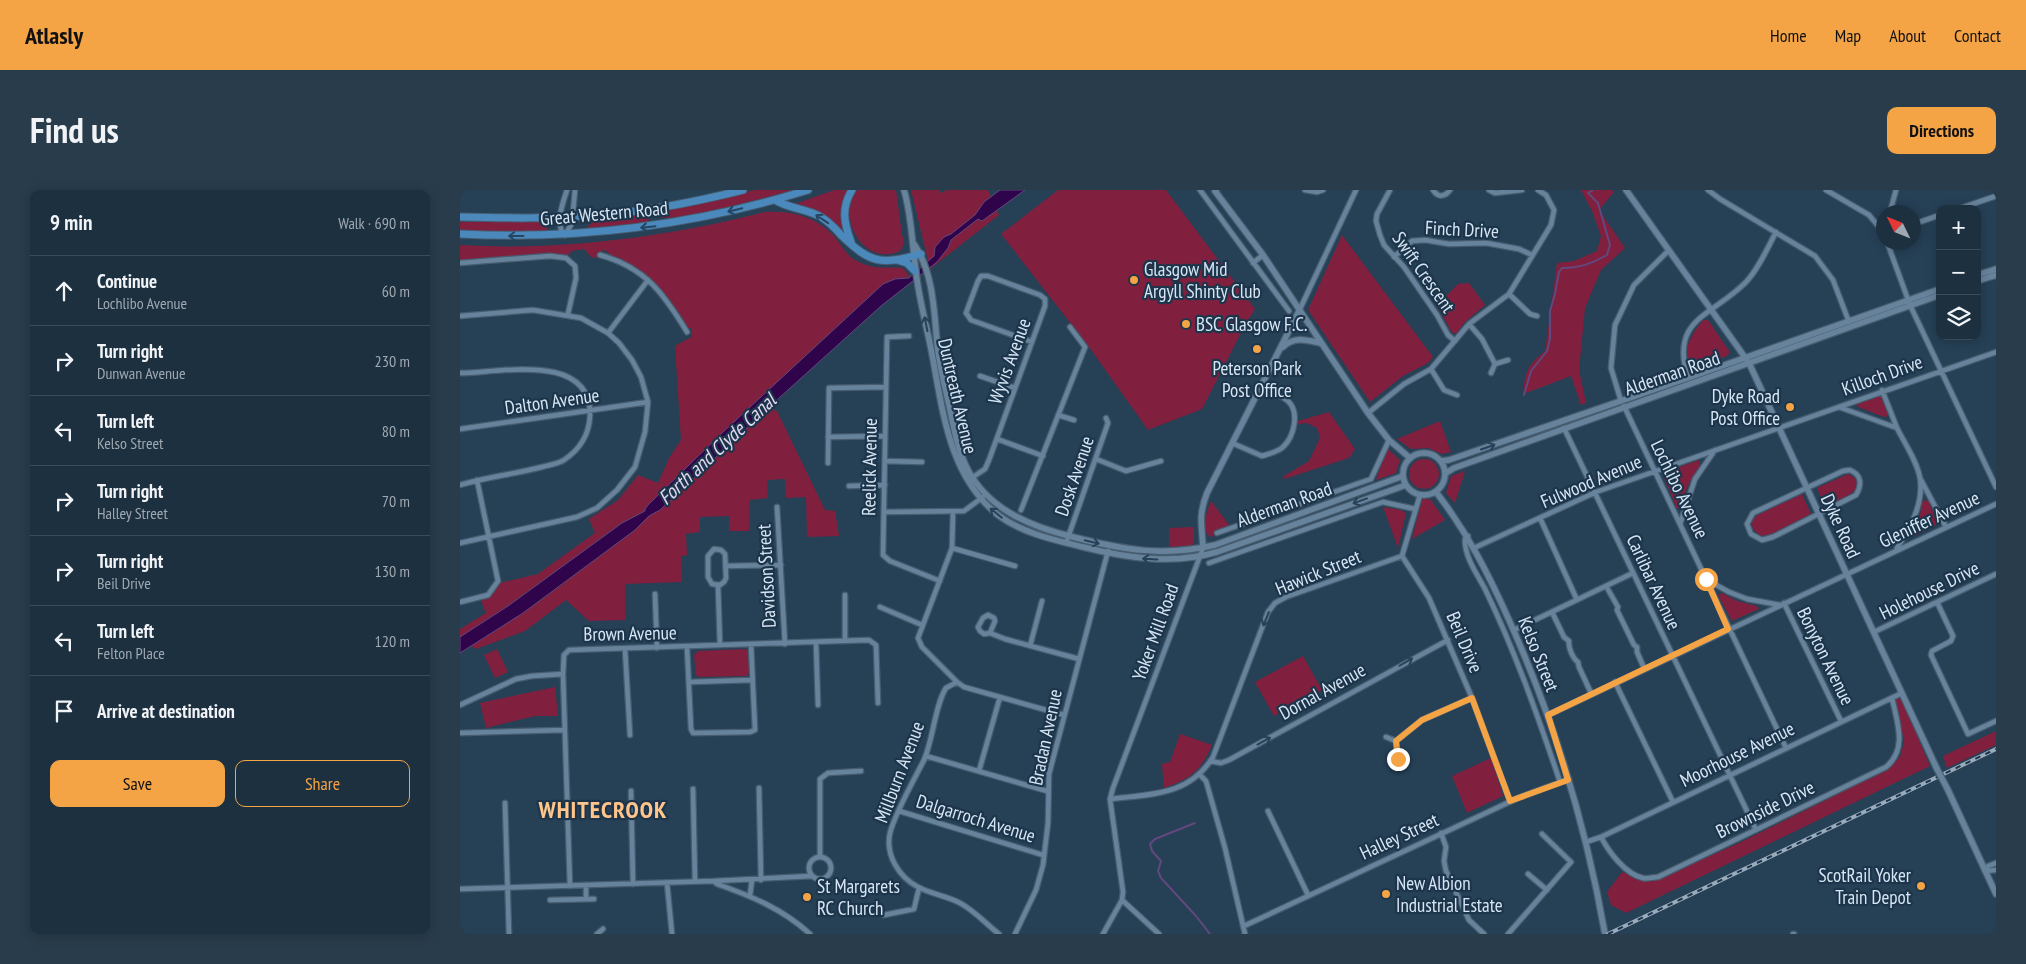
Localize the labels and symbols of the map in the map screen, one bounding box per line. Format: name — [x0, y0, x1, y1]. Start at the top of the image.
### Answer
street label: Great Western Road — [539, 195, 669, 231]
north arrow — [1876, 205, 1921, 250]
one-way arrow — [728, 206, 744, 215]
one-way arrow — [816, 213, 830, 223]
street label: Finch Drive — [1424, 215, 1500, 243]
one-way arrow — [640, 222, 656, 232]
street label: Swift Crescent — [1387, 227, 1461, 318]
one-way arrow — [508, 231, 524, 241]
place label: Glasgow Mid Argyll Shinty Club — [1144, 257, 1261, 303]
marker: Glasgow Mid Argyll Shinty Club — [1128, 274, 1140, 286]
place label: BSC Glasgow F.C. — [1196, 312, 1307, 336]
street label: Wyvis Avenue — [982, 315, 1036, 407]
one-way arrow — [921, 316, 930, 332]
marker: BSC Glasgow F.C. — [1180, 318, 1192, 330]
street label: Duntreath Avenue — [933, 336, 983, 456]
marker: Peterson Park Post Office — [1251, 343, 1263, 355]
street label: Alderman Road — [1621, 345, 1723, 401]
street label: Killoch Drive — [1838, 349, 1926, 401]
place label: Peterson Park Post Office — [1212, 356, 1302, 402]
street label: Dalton Avenue — [503, 382, 601, 420]
place label: Dyke Road Post Office — [1710, 384, 1780, 430]
water label: Forth and Clyde Canal — [653, 386, 783, 510]
marker: Dyke Road Post Office — [1784, 401, 1796, 413]
street label: Reelick Avenue — [856, 418, 882, 516]
street label: Dosk Avenue — [1049, 433, 1099, 519]
street label: Lochlibo Avenue — [1646, 436, 1714, 542]
one-way arrow — [1479, 442, 1495, 451]
street label: Fulwood Avenue — [1537, 449, 1645, 513]
street label: Alderman Road — [1233, 476, 1335, 532]
street label: Gleniffer Avenue — [1875, 485, 1983, 553]
street label: Dyke Road — [1816, 490, 1866, 562]
one-way arrow — [1353, 497, 1368, 506]
one-way arrow — [990, 507, 1003, 518]
street label: Davidson Street — [751, 523, 781, 628]
street label: Carlibar Avenue — [1621, 531, 1687, 634]
one-way arrow — [1084, 538, 1100, 547]
street label: Hawick Street — [1272, 544, 1365, 600]
one-way arrow — [1142, 554, 1158, 563]
street label: Holehouse Drive — [1875, 555, 1983, 625]
route start — [1695, 568, 1718, 591]
street label: Yoker Mill Road — [1126, 580, 1184, 684]
street label: Bonyton Avenue — [1792, 603, 1860, 709]
street label: Beil Drive — [1441, 608, 1489, 676]
one-way arrow — [1261, 611, 1270, 626]
street label: Kelso Street — [1513, 613, 1565, 696]
street label: Brown Avenue — [583, 620, 677, 646]
street label: Dornal Avenue — [1274, 657, 1370, 725]
one-way arrow — [1399, 657, 1414, 667]
street label: Bradan Avenue — [1023, 687, 1067, 787]
street label: Moorhouse Avenue — [1676, 716, 1798, 792]
street label: Millburn Avenue — [869, 718, 929, 826]
one-way arrow — [1257, 735, 1271, 745]
route end — [1387, 748, 1410, 771]
street label: Brownside Drive — [1712, 775, 1818, 843]
street label: Dalgarroch Avenue — [914, 789, 1039, 848]
district label: WHITECROOK — [538, 794, 667, 825]
street label: Halley Street — [1356, 807, 1443, 865]
place label: ScotRail Yoker Train Depot — [1818, 863, 1912, 909]
place label: New Albion Industrial Estate — [1396, 871, 1503, 917]
place label: St Margarets RC Church — [817, 874, 900, 920]
marker: ScotRail Yoker Train Depot — [1915, 880, 1927, 892]
marker: New Albion Industrial Estate — [1380, 888, 1392, 900]
marker: St Margarets RC Church — [801, 891, 813, 903]

